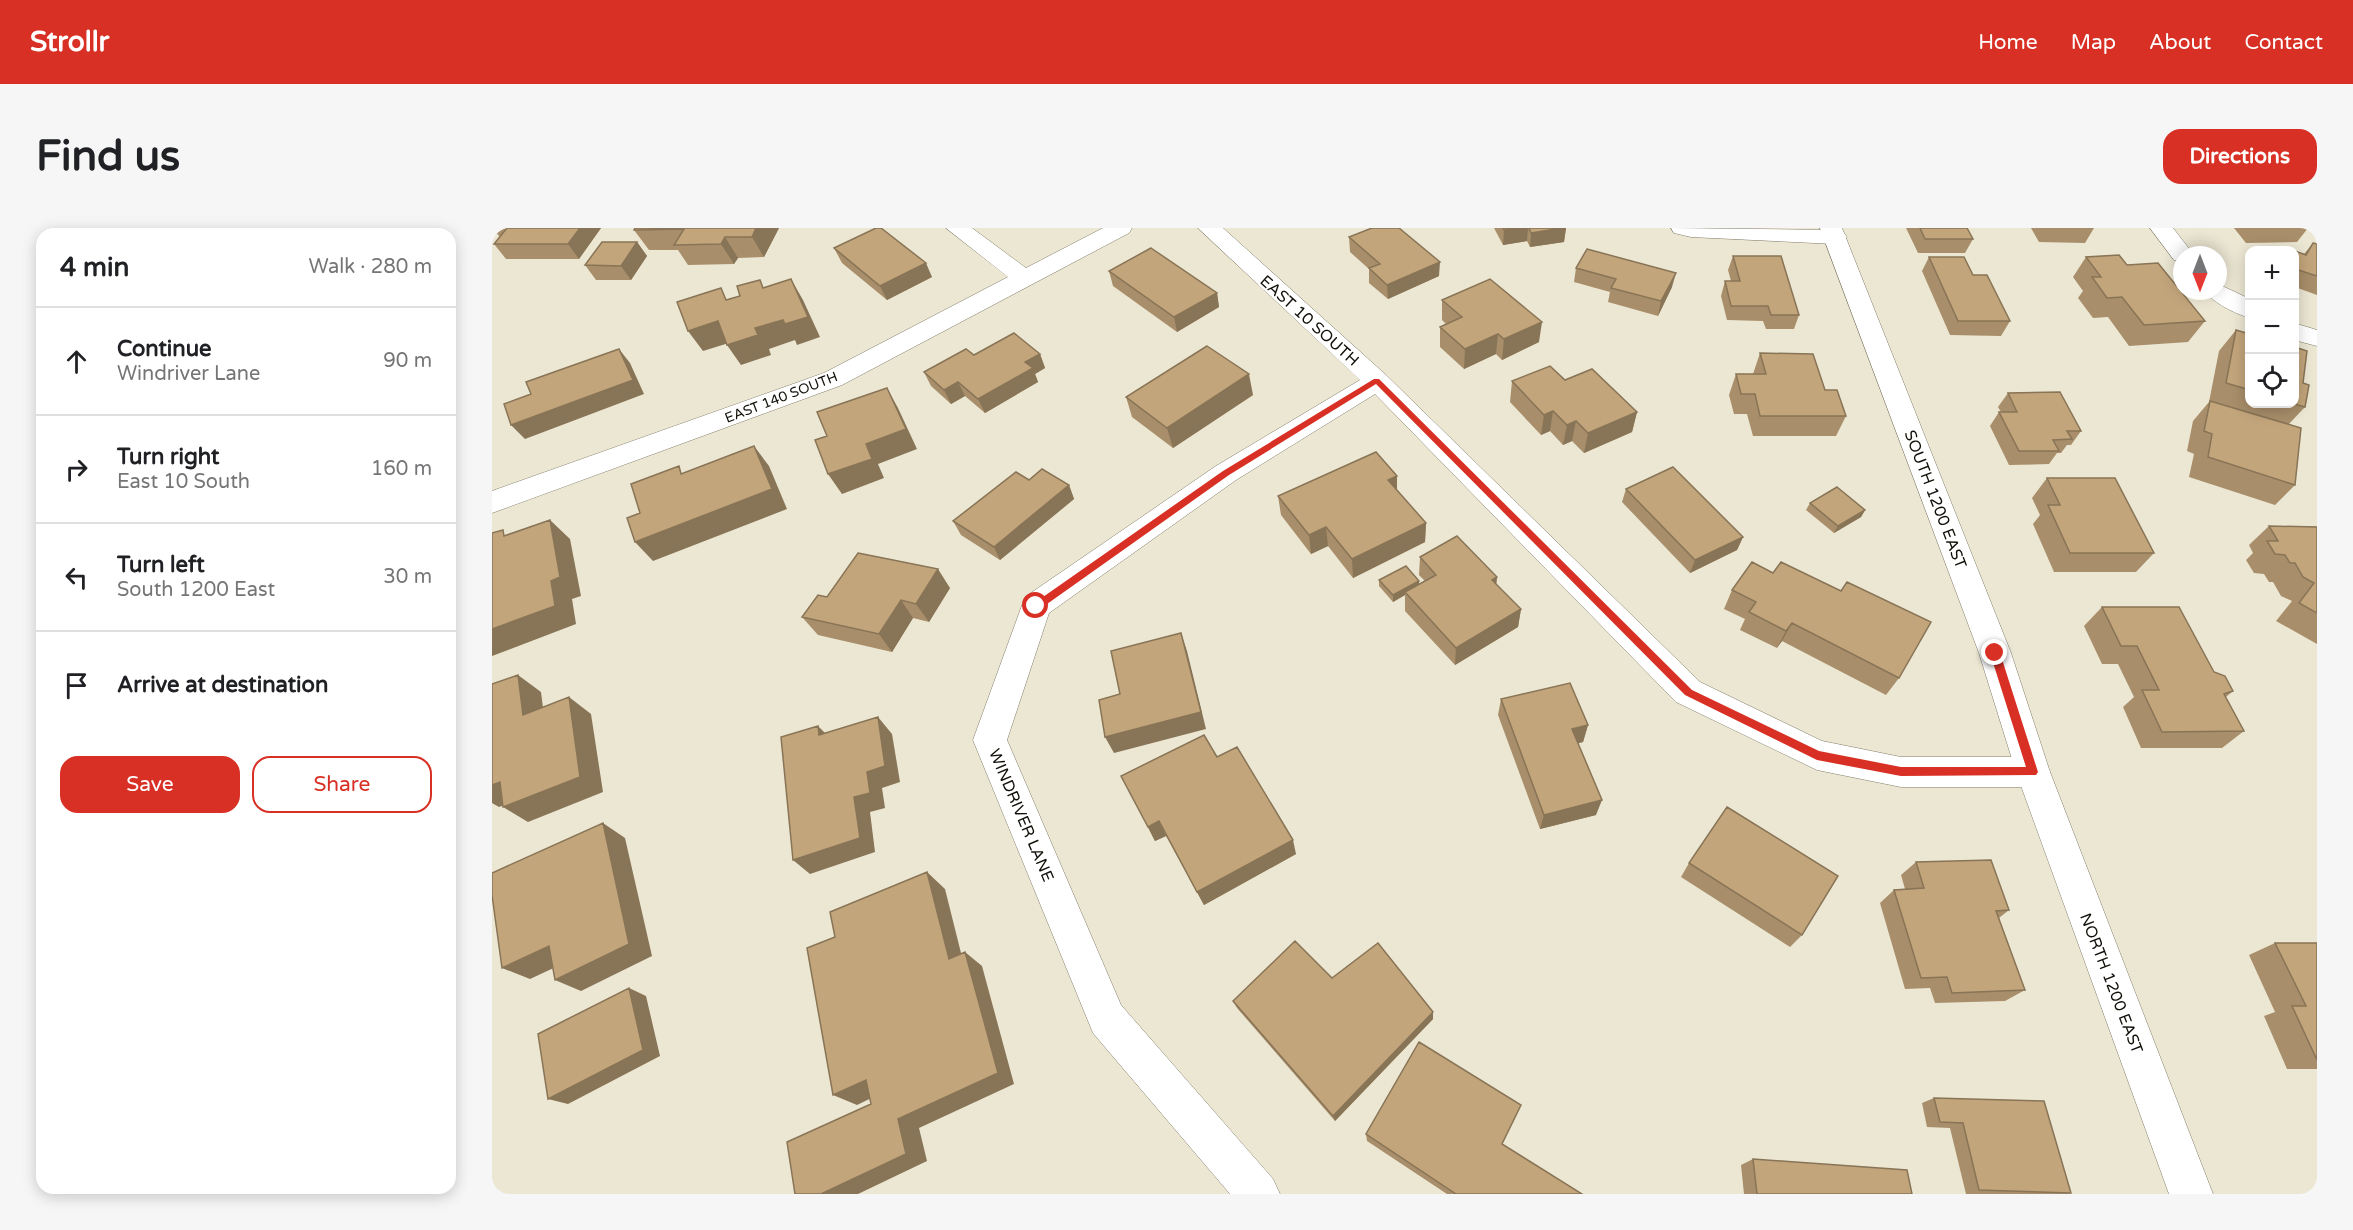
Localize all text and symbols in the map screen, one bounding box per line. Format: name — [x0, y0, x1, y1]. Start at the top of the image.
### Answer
text: Strollr — [30, 25, 109, 59]
text: Home — [1978, 30, 2038, 55]
text: Map — [2071, 30, 2116, 55]
text: About — [2149, 30, 2211, 55]
text: Contact — [2244, 30, 2323, 55]
button: Directions — [2163, 129, 2317, 184]
text: Find us — [36, 131, 180, 182]
north arrow — [2173, 246, 2227, 300]
map controls — [2245, 246, 2299, 408]
button: + — [2245, 246, 2299, 300]
text: 4 min — [60, 252, 129, 283]
text: Walk · 280 m — [309, 255, 432, 279]
street label: EAST 10 SOUTH — [1256, 271, 1363, 370]
button: − — [2245, 300, 2299, 354]
text: Continue — [117, 336, 212, 362]
icon: ahead — [60, 345, 93, 378]
text: 90 m — [383, 349, 432, 373]
button: locate — [2245, 354, 2299, 408]
text: Windriver Lane — [117, 362, 260, 386]
street label: EAST 140 SOUTH — [722, 368, 840, 427]
street label: SOUTH 1200 EAST — [1899, 427, 1971, 572]
text: Turn right — [117, 444, 219, 470]
icon: right — [60, 453, 93, 486]
text: 160 m — [371, 457, 432, 481]
text: East 10 South — [117, 470, 250, 494]
text: Turn left — [117, 552, 205, 578]
icon: left — [60, 561, 93, 594]
text: 30 m — [383, 565, 432, 589]
text: South 1200 East — [117, 578, 275, 602]
route start — [1022, 592, 1048, 618]
route end — [1981, 639, 2007, 665]
icon: arrive — [60, 669, 93, 702]
text: Arrive at destination — [117, 672, 328, 698]
street label: WINDRIVER LANE — [984, 746, 1058, 885]
button: Save — [60, 756, 240, 813]
button: Share — [252, 756, 432, 813]
street label: NORTH 1200 EAST — [2075, 910, 2147, 1057]

